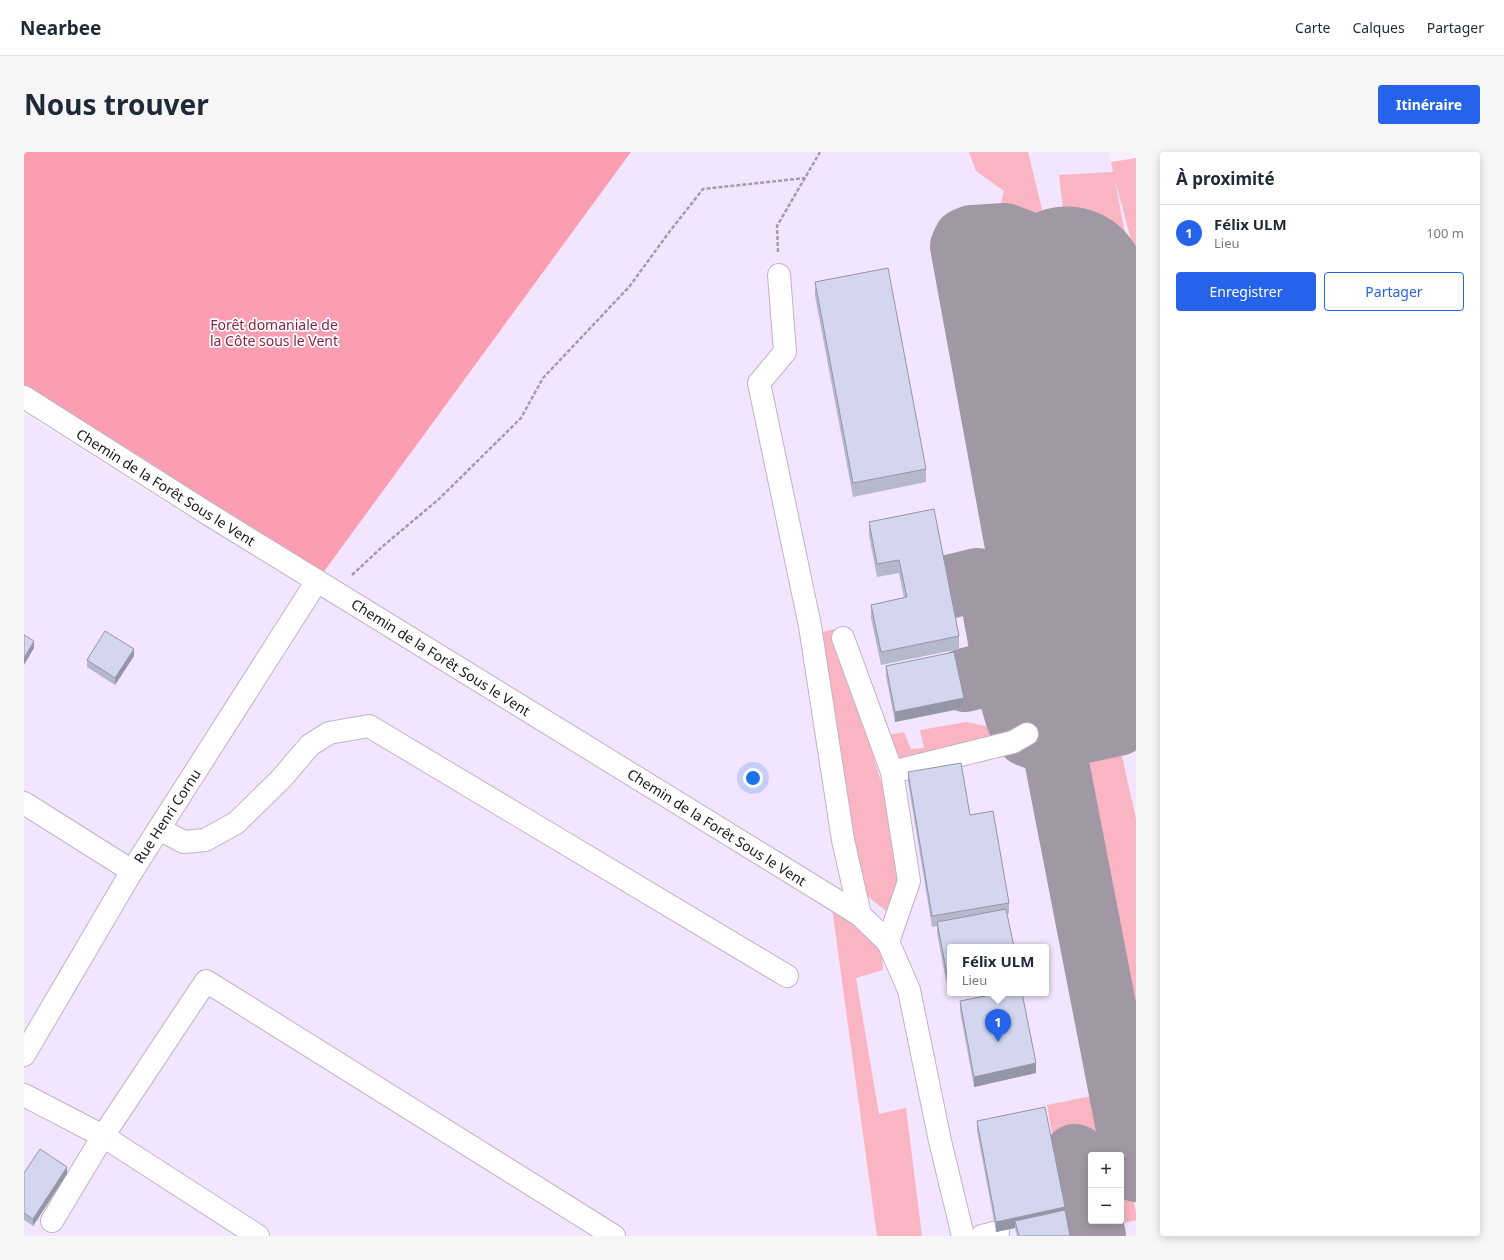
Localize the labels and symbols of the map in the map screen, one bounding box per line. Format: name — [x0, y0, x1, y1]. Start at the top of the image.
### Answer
park label: Forêt domaniale de la Côte sous le Vent — [210, 315, 338, 350]
street label: Chemin de la Forêt Sous le Vent — [73, 424, 259, 550]
street label: Chemin de la Forêt Sous le Vent — [348, 594, 534, 720]
street label: Chemin de la Forêt Sous le Vent — [624, 764, 810, 890]
street label: Rue Henri Cornu — [129, 765, 205, 867]
your location — [743, 768, 763, 788]
pin: 1 — [985, 1009, 1011, 1042]

